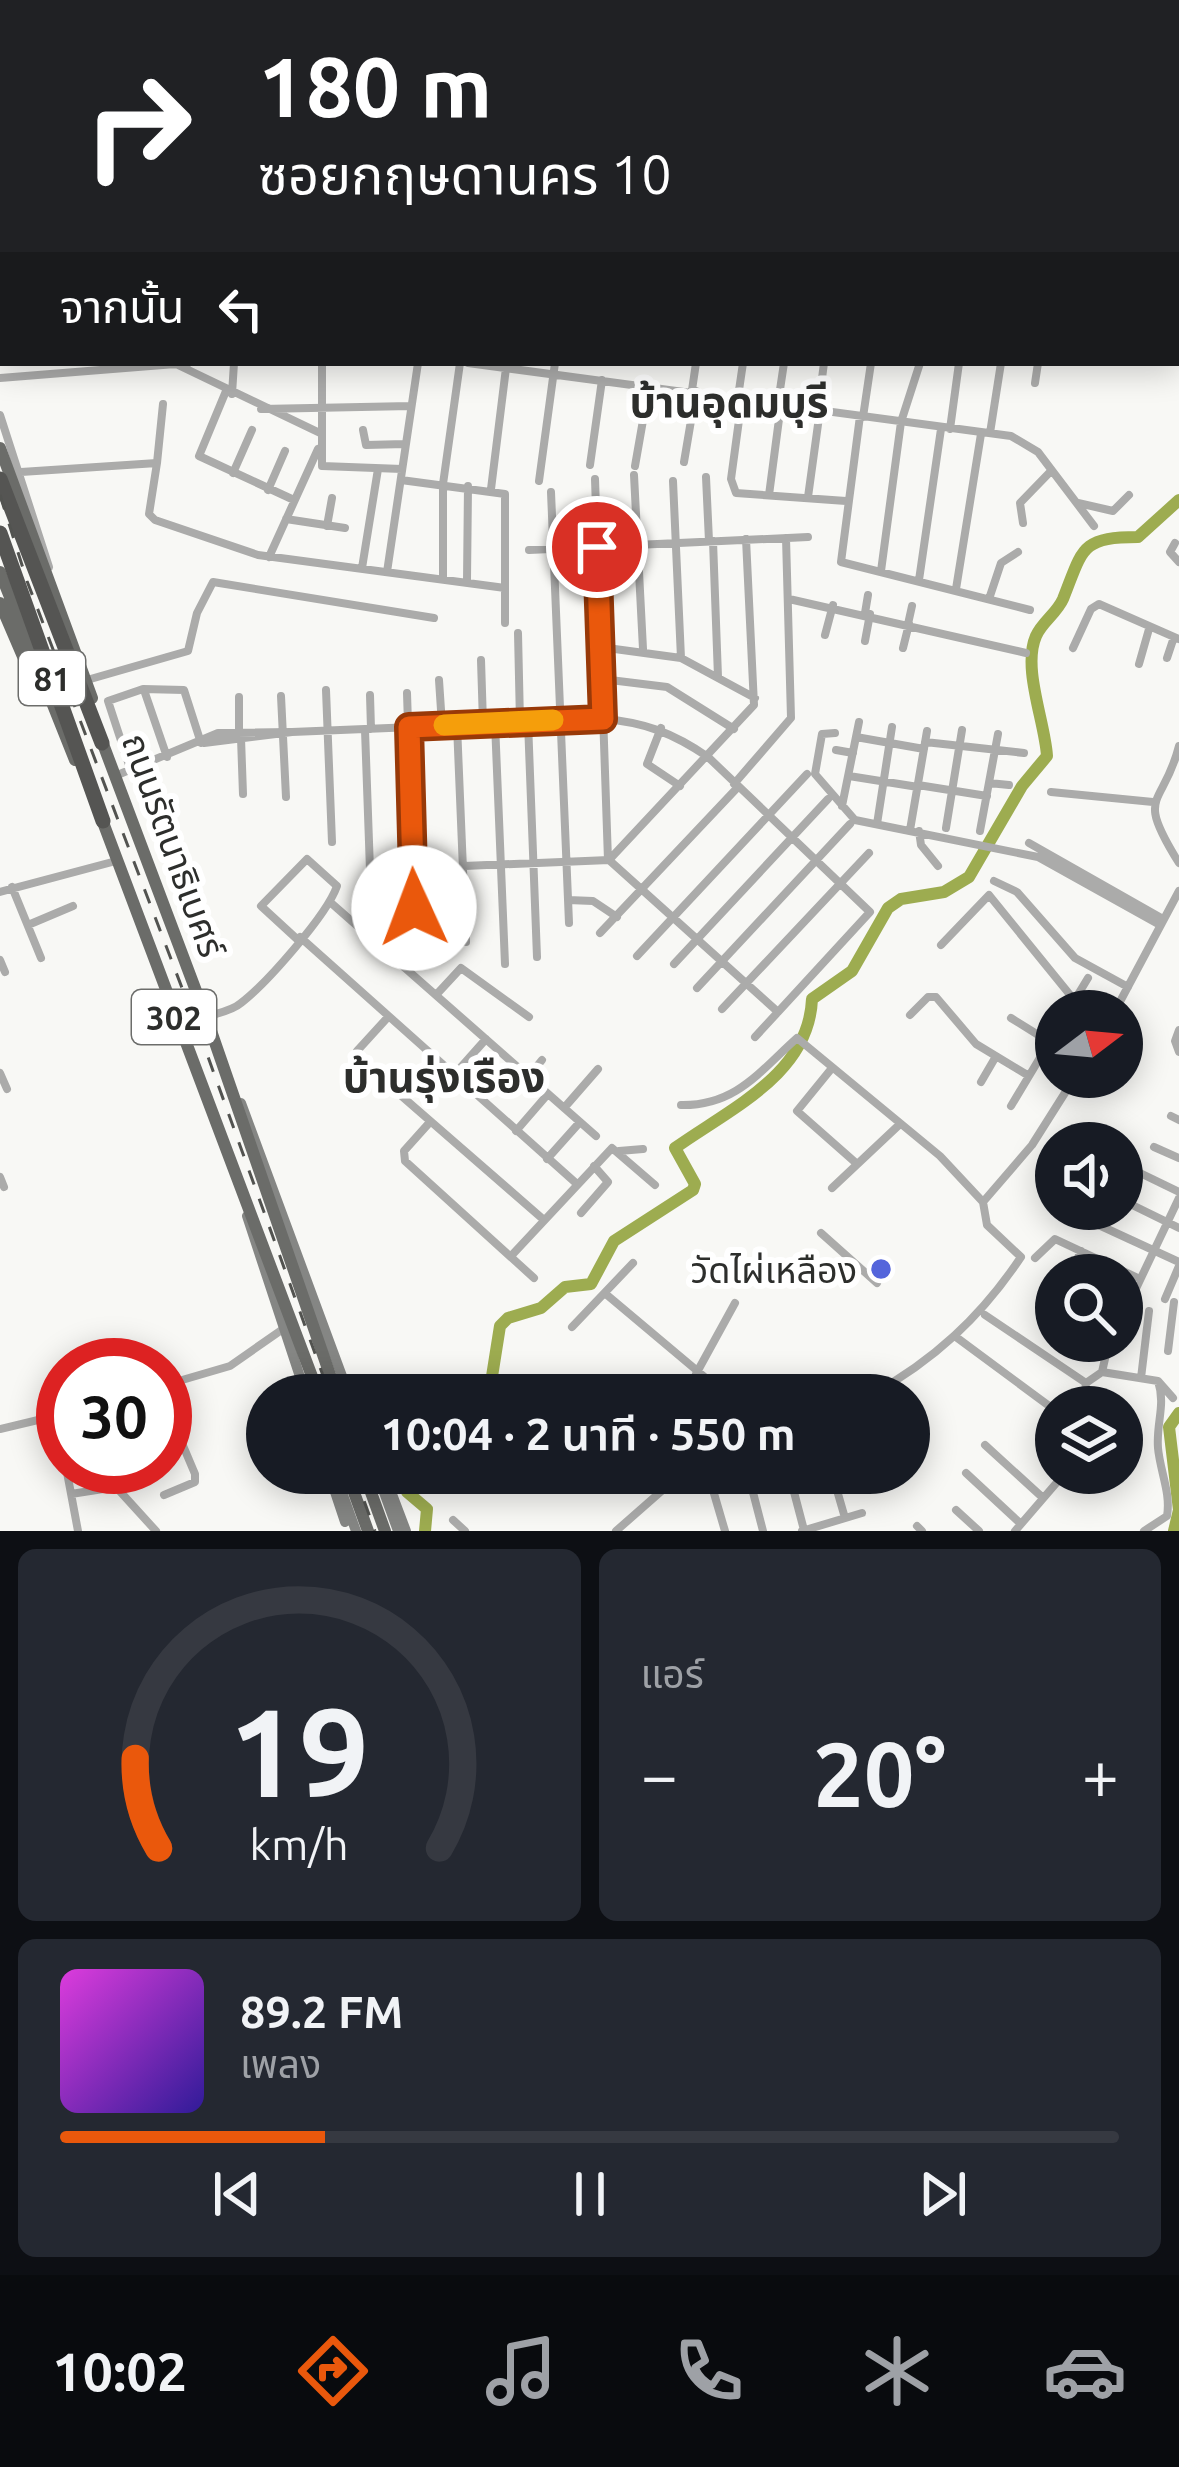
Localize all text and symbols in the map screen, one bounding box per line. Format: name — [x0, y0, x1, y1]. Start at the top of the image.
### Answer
text: 180 m — [258, 39, 492, 133]
icon: right — [60, 48, 216, 204]
text: ซอยกฤษดานคร 10 — [258, 144, 672, 204]
icon: left — [208, 276, 274, 342]
text: จากนั้น — [60, 281, 184, 332]
district label: บ้านอุดมบุรี — [629, 378, 829, 428]
pin — [546, 496, 648, 598]
icon: arrive — [564, 514, 630, 580]
road number: 81 — [19, 651, 85, 705]
street label: ถนนรัตนาธิเบศร์ — [115, 728, 234, 964]
position arrow — [351, 845, 477, 971]
road number: 302 — [132, 990, 216, 1044]
north arrow — [1035, 990, 1143, 1098]
map controls — [1035, 990, 1143, 1494]
district label: บ้านรุ่งเรือง — [343, 1053, 545, 1103]
button: sound — [1035, 1122, 1143, 1230]
place label: วัดไผ่เหลือง — [691, 1249, 857, 1290]
button: search — [1035, 1254, 1143, 1362]
marker: วัดไผ่เหลือง — [868, 1256, 894, 1282]
speed limit sign: 30 — [36, 1338, 192, 1494]
button: layers — [1035, 1386, 1143, 1494]
text: 10:04 · 2 นาที · 550 m — [380, 1408, 796, 1459]
text: แอร์ — [641, 1652, 704, 1695]
text: 19 — [229, 1681, 370, 1821]
text: 20° — [813, 1723, 946, 1824]
text: − — [641, 1737, 678, 1811]
text: + — [1082, 1737, 1119, 1811]
text: km/h — [250, 1820, 349, 1868]
text: 89.2 FM — [240, 1986, 403, 2037]
text: เพลง — [240, 2042, 321, 2085]
icon: previous — [204, 2161, 270, 2227]
icon: pause — [557, 2161, 623, 2227]
icon: next — [910, 2161, 976, 2227]
icon: directions — [291, 2329, 375, 2413]
icon: music — [479, 2329, 563, 2413]
icon: phone — [667, 2329, 751, 2413]
icon: climate — [855, 2329, 939, 2413]
icon: car — [1043, 2329, 1127, 2413]
text: 10:02 — [52, 2341, 187, 2401]

